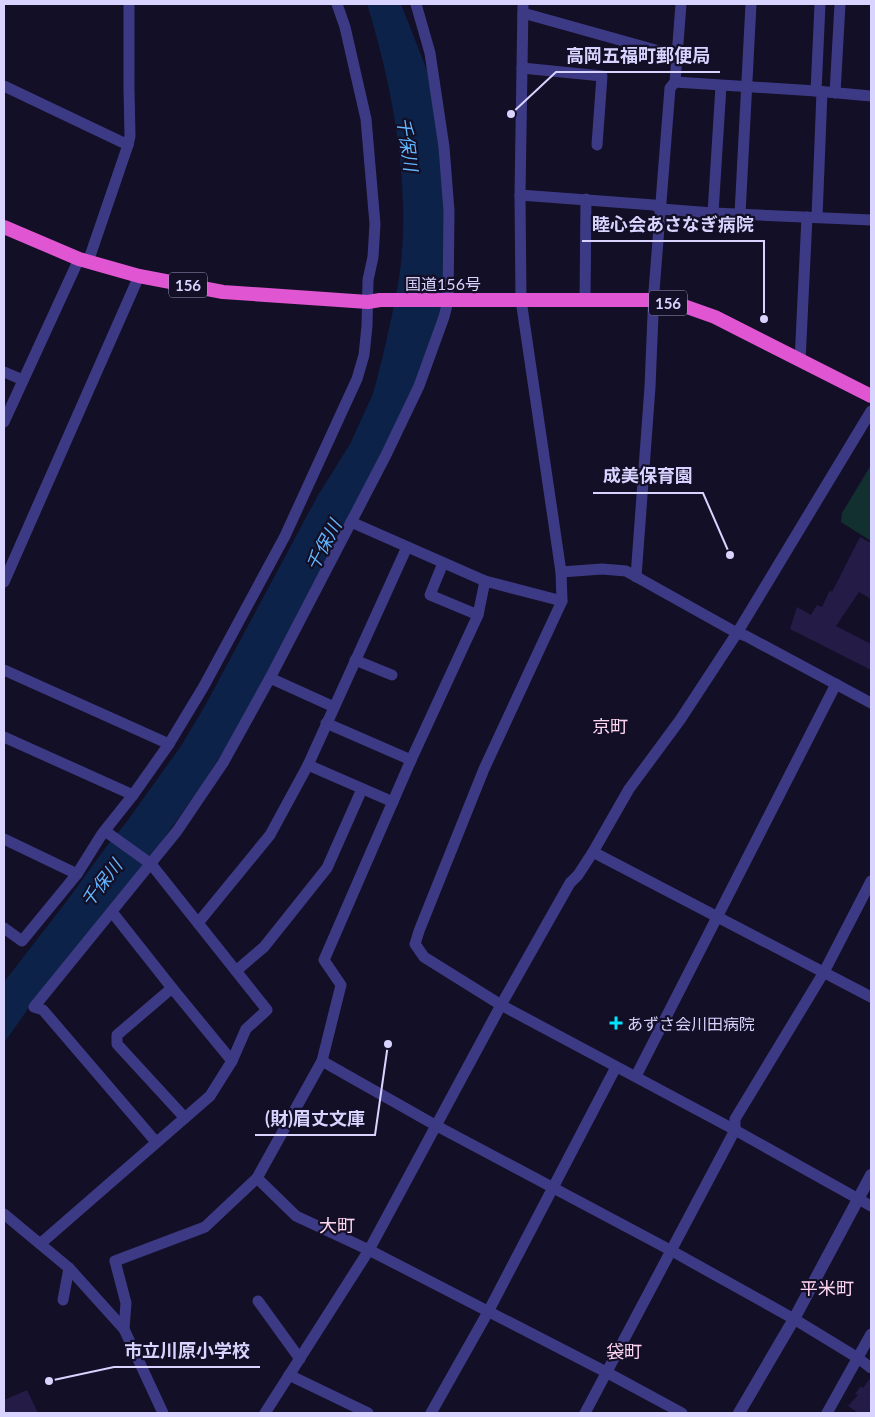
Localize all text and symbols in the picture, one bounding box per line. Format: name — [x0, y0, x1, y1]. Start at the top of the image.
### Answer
callout: 高岡五福町郵便局 — [556, 39, 720, 72]
text: 高岡五福町郵便局 — [566, 44, 710, 66]
water label: 千保川 — [393, 116, 423, 174]
callout: 睦心会あさなぎ病院 — [582, 208, 764, 241]
text: 睦心会あさなぎ病院 — [592, 213, 754, 235]
road number: 156 — [169, 272, 207, 298]
street label: 国道156号 — [405, 274, 481, 293]
road number: 156 — [649, 290, 687, 316]
callout: 成美保育園 — [593, 460, 703, 493]
text: 成美保育園 — [603, 464, 693, 486]
water label: 千保川 — [301, 514, 346, 574]
district label: 京町 — [592, 715, 628, 737]
water label: 千保川 — [76, 853, 128, 911]
place label: あずさ会川田病院 — [627, 1014, 755, 1033]
marker: あずさ会川田病院 — [609, 1016, 623, 1030]
callout: (財)眉丈文庫 — [255, 1102, 375, 1135]
text: (財)眉丈文庫 — [265, 1107, 365, 1129]
district label: 大町 — [319, 1214, 355, 1236]
district label: 平米町 — [800, 1277, 854, 1299]
callout: 市立川原小学校 — [114, 1334, 260, 1367]
text: 市立川原小学校 — [124, 1339, 250, 1361]
district label: 袋町 — [606, 1340, 642, 1362]

